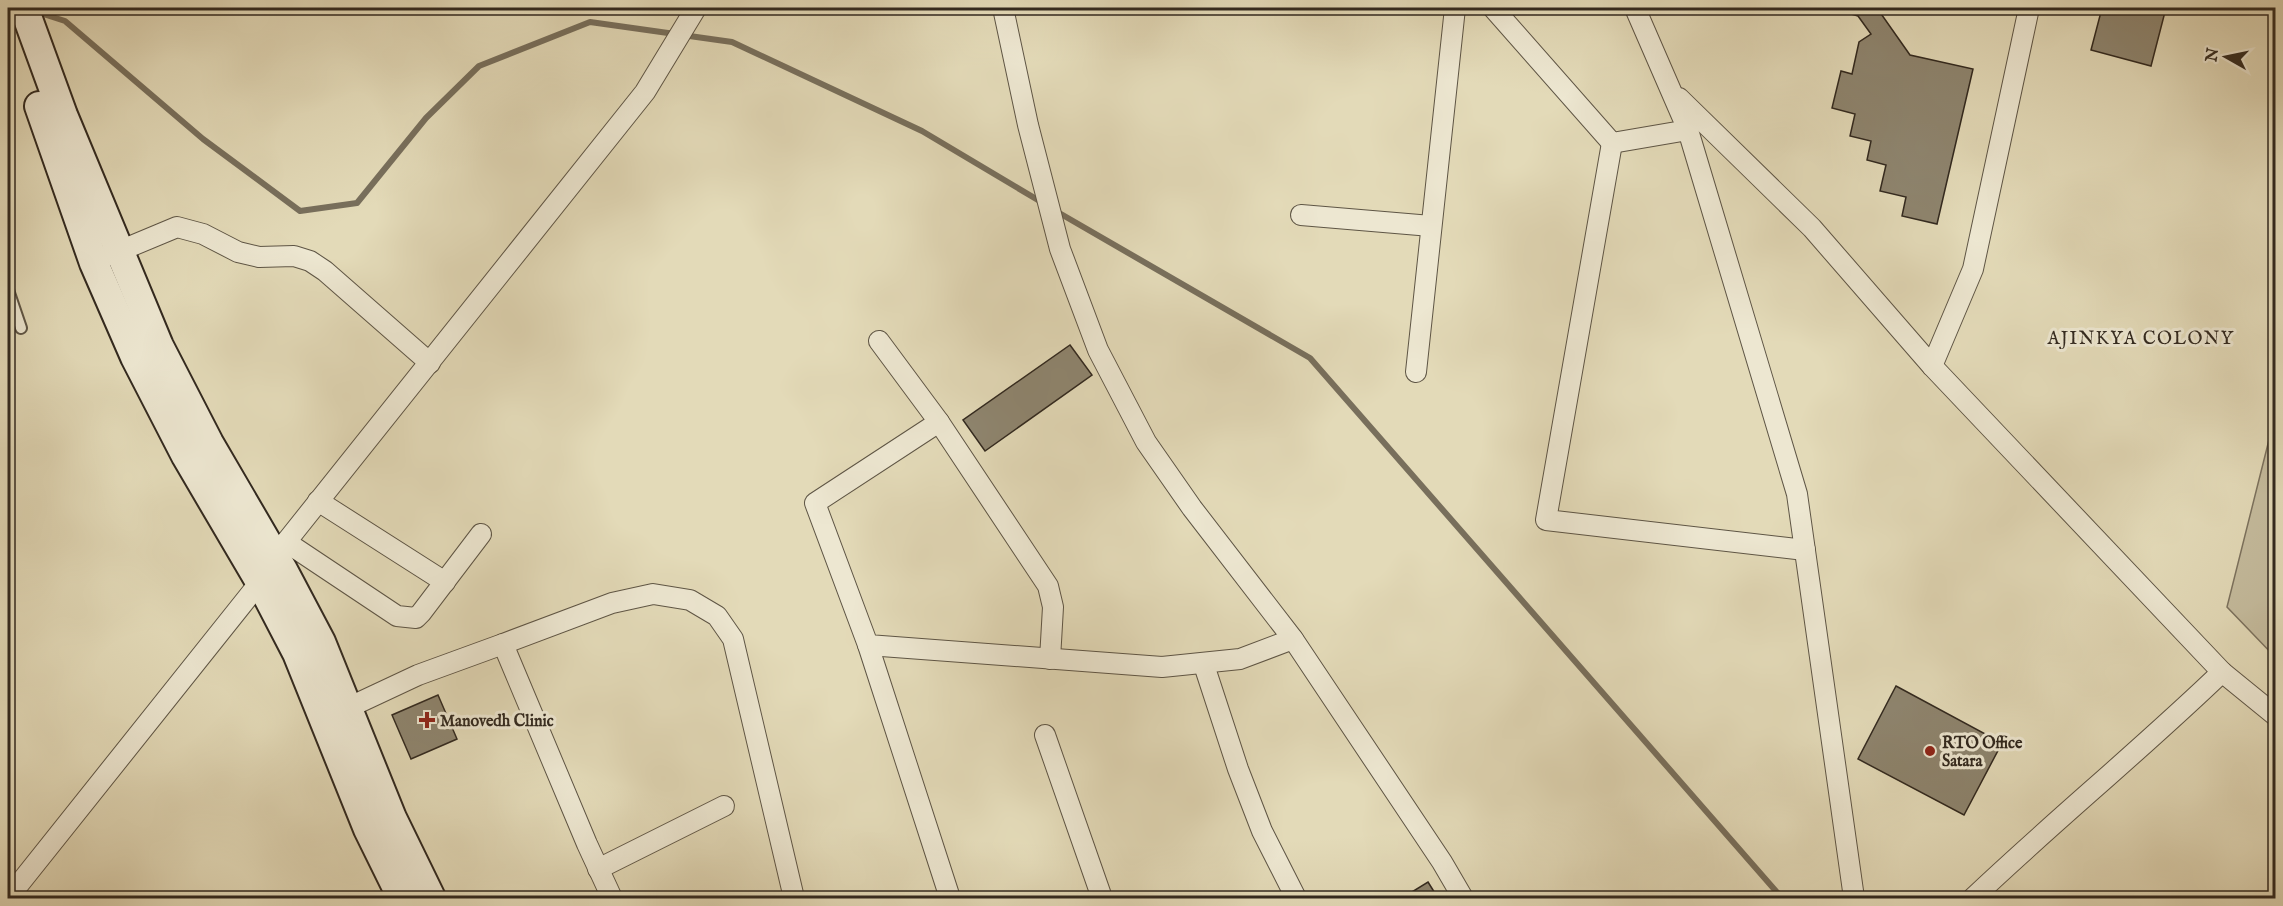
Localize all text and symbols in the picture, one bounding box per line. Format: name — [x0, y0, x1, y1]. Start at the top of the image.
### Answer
north arrow — [2196, 27, 2256, 87]
text: N — [2202, 46, 2224, 64]
district label: AJINKYA COLONY — [2046, 328, 2235, 351]
marker: Manovedh Clinic — [418, 711, 436, 729]
place label: Manovedh Clinic — [440, 712, 554, 732]
place label: RTO Office Satara — [1942, 734, 2023, 772]
marker: RTO Office Satara — [1923, 744, 1937, 758]

